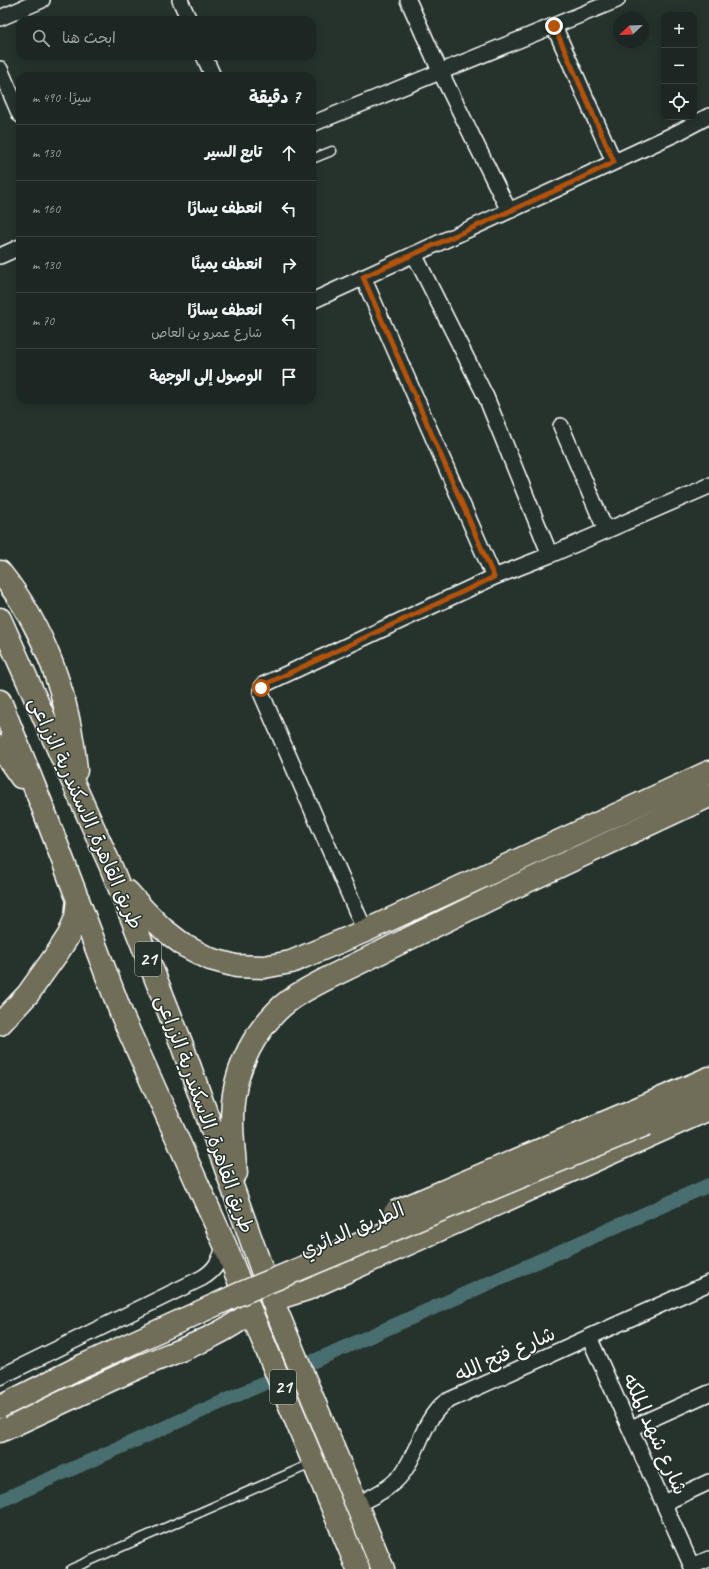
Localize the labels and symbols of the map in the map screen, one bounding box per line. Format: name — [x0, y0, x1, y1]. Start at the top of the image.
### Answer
north arrow — [613, 12, 649, 48]
route end — [545, 17, 563, 35]
route start — [252, 679, 270, 697]
street label: طريق القاهرة, الاسكندرية الزراعى — [23, 693, 149, 933]
road number: 21 — [135, 942, 161, 976]
street label: طريق القاهرة, الاسكندرية الزراعى — [150, 991, 260, 1237]
street label: الطريق الدائري — [296, 1197, 409, 1265]
street label: شارع فتح الله — [451, 1321, 559, 1388]
street label: شارع شهد الملكه — [616, 1369, 693, 1499]
road number: 21 — [270, 1370, 296, 1404]

